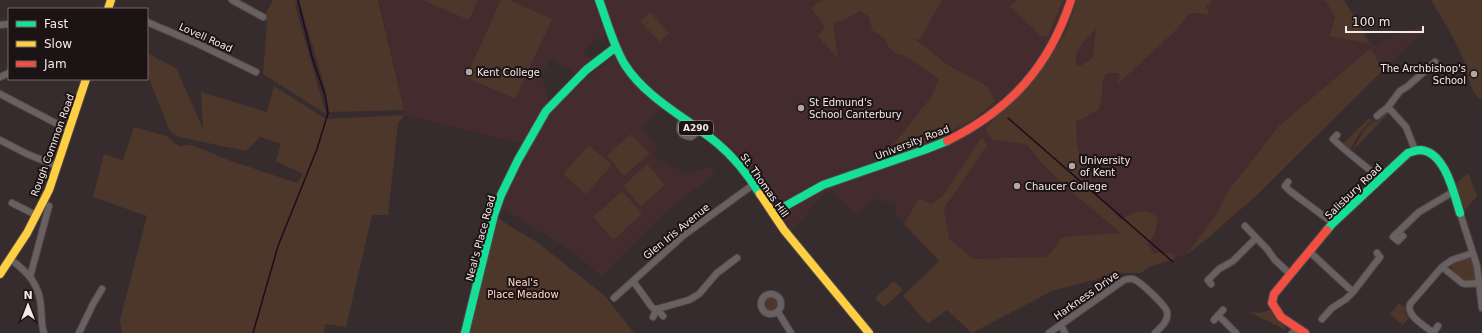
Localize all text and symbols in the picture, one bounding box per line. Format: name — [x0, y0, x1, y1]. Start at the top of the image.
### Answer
legend — [8, 8, 148, 80]
scale bar — [1346, 8, 1423, 34]
text: 100 m — [1352, 15, 1390, 29]
text: Fast — [44, 17, 68, 31]
street label: Lovell Road — [177, 21, 234, 54]
text: Slow — [44, 37, 72, 51]
text: Jam — [43, 57, 67, 71]
place label: The Archbishop's School — [1380, 63, 1466, 86]
marker: Kent College — [464, 67, 474, 77]
place label: Kent College — [477, 67, 540, 78]
marker: The Archbishop's School — [1469, 69, 1479, 79]
street label: Rough Common Road — [29, 92, 76, 198]
place label: St Edmund's School Canterbury — [809, 97, 902, 120]
marker: St Edmund's School Canterbury — [796, 103, 806, 113]
road number: A290 — [679, 121, 713, 135]
street label: University Road — [873, 123, 951, 162]
street label: St. Thomas Hill — [738, 151, 791, 219]
place label: University of Kent — [1080, 155, 1131, 178]
marker: University of Kent — [1067, 161, 1077, 171]
street label: Salisbury Road — [1323, 162, 1384, 221]
marker: Chaucer College — [1012, 181, 1022, 191]
place label: Chaucer College — [1025, 181, 1107, 192]
street label: Neal's Place Road — [464, 194, 497, 282]
street label: Glen Iris Avenue — [641, 201, 711, 261]
street label: Harkness Drive — [1052, 269, 1121, 322]
park label: Neal's Place Meadow — [487, 277, 559, 300]
north arrow — [8, 285, 48, 325]
text: N — [23, 289, 33, 302]

